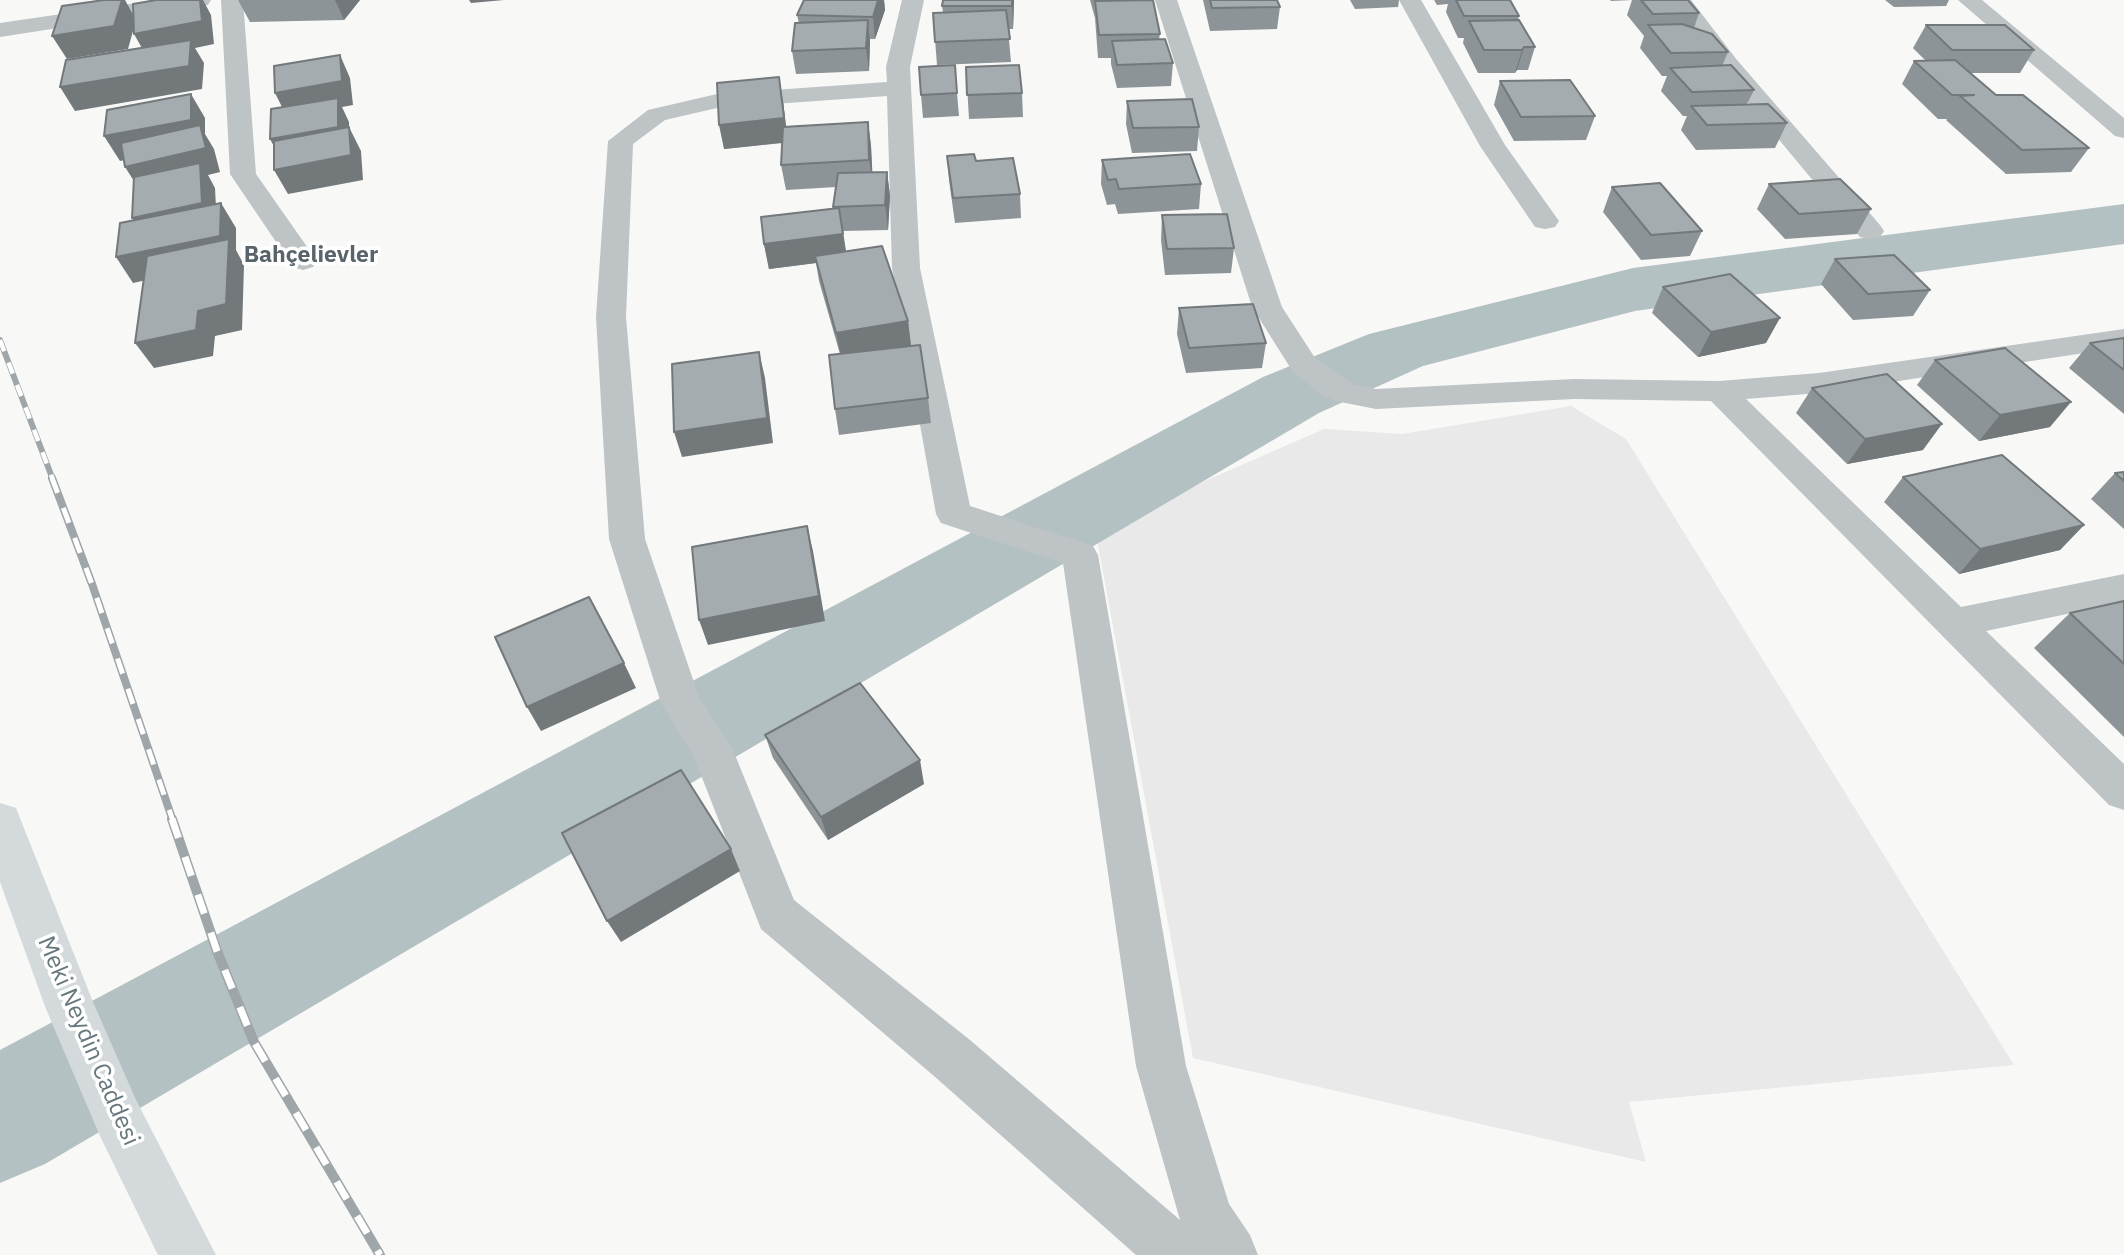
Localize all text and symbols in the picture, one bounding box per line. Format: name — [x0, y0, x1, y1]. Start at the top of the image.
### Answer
district label: Bahçelievler — [244, 241, 378, 269]
street label: Meki Neydin Caddesi — [31, 932, 145, 1150]

